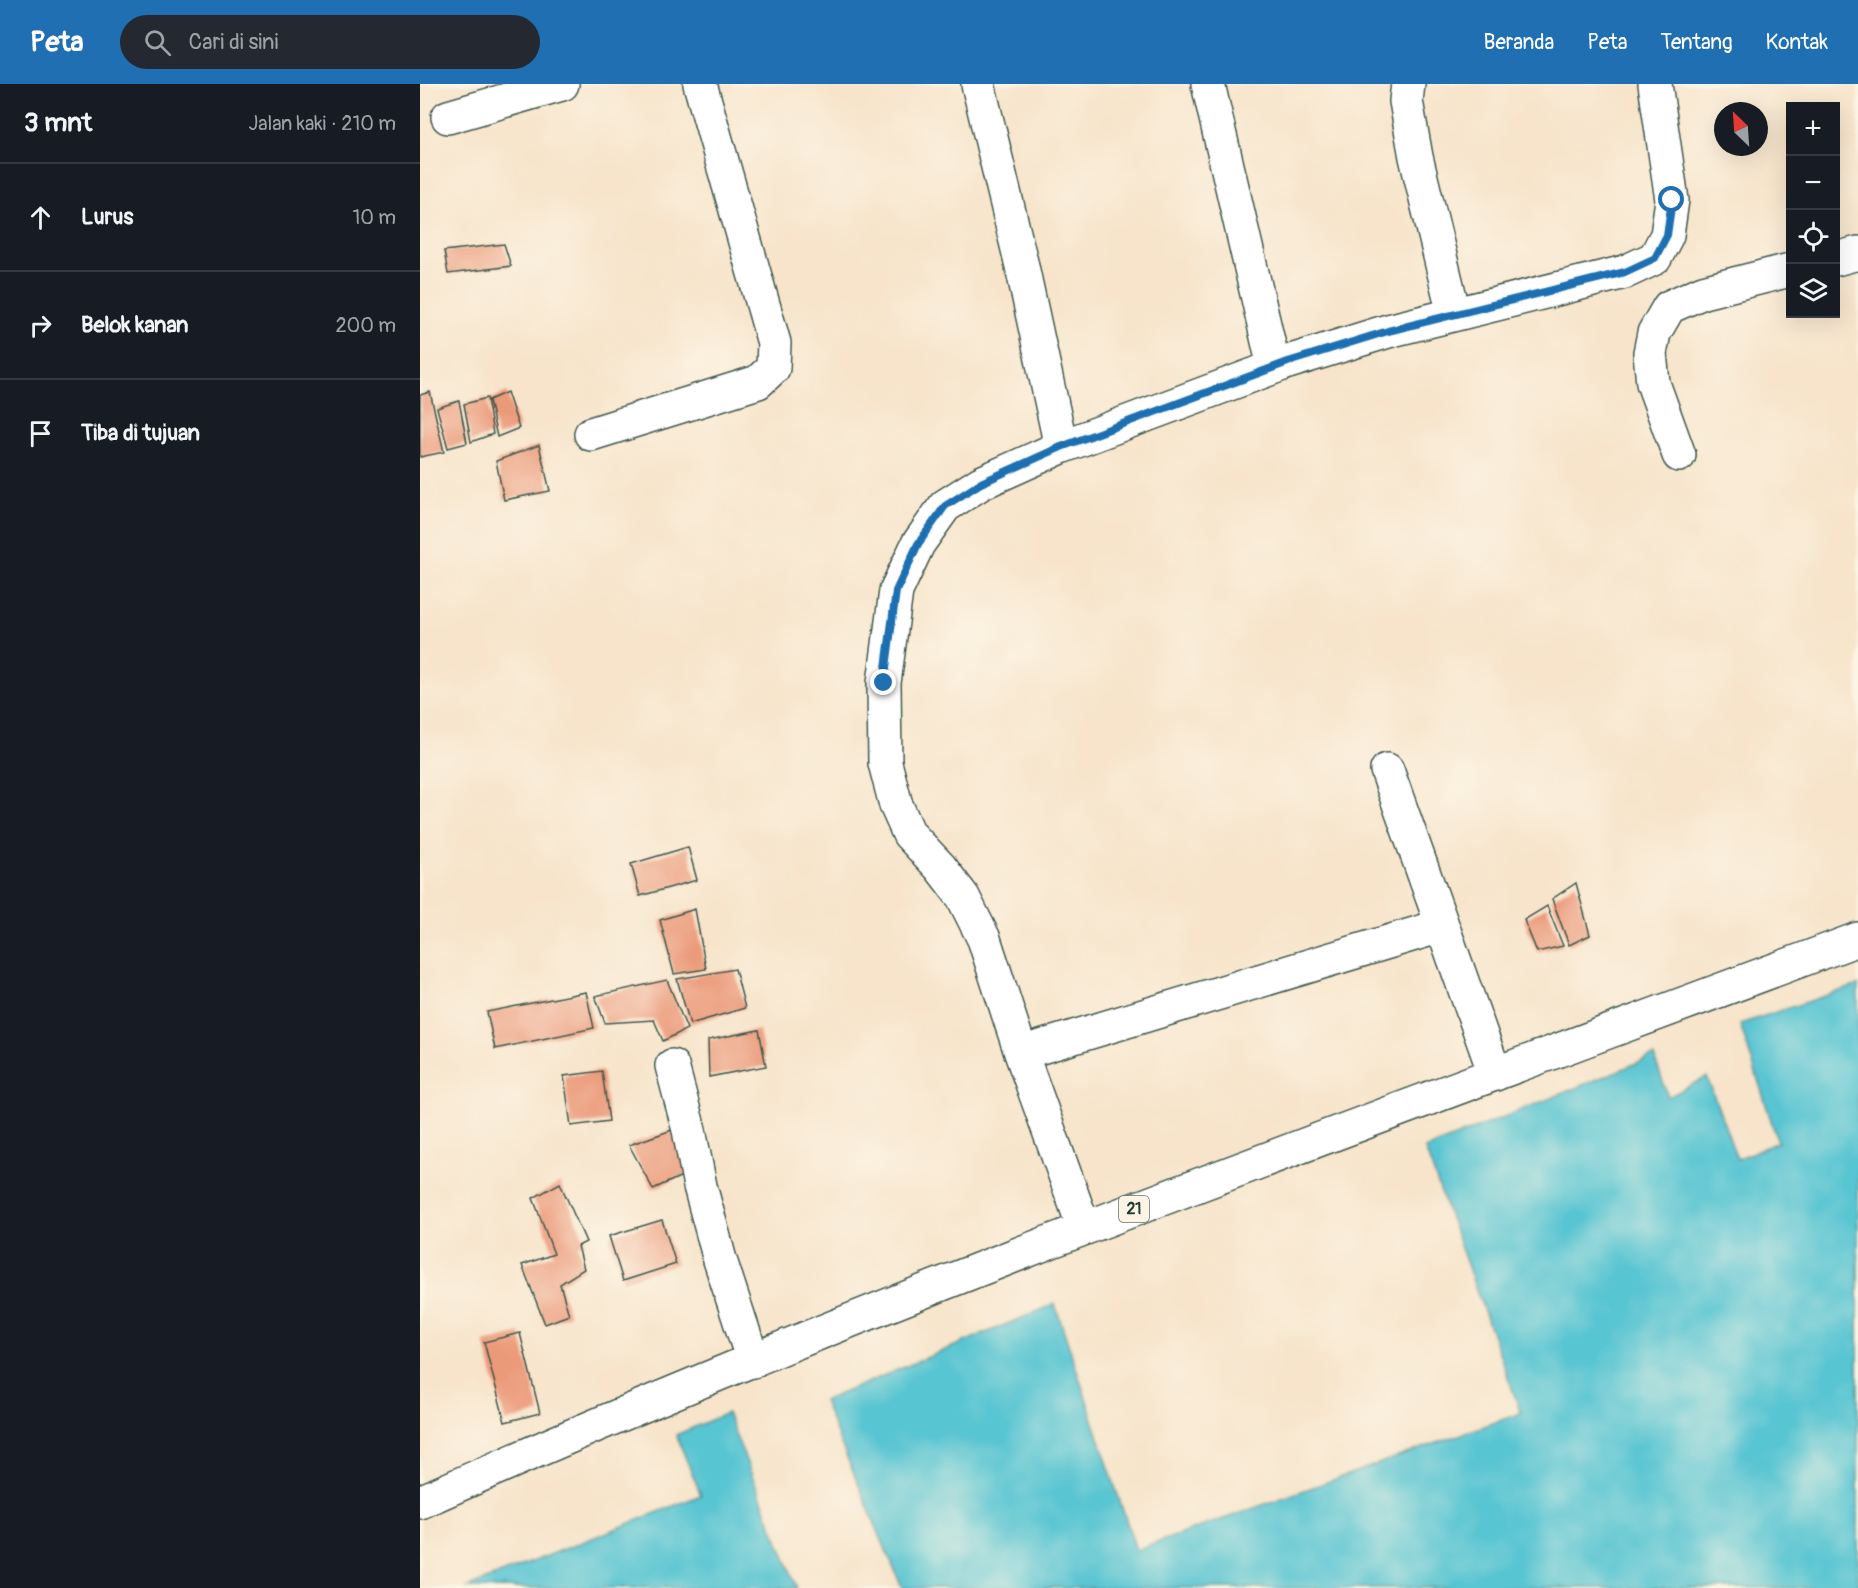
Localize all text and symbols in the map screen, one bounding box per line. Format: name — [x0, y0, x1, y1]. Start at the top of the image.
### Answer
search box — [120, 15, 540, 69]
text: Peta — [30, 25, 84, 60]
icon: search — [141, 26, 174, 59]
text: Cari di sini — [189, 28, 278, 56]
text: Beranda — [1484, 29, 1554, 56]
text: Peta — [1587, 29, 1628, 56]
text: Tentang — [1661, 29, 1733, 56]
text: Kontak — [1766, 29, 1828, 56]
north arrow — [1714, 102, 1768, 156]
map controls — [1786, 102, 1840, 318]
button: + — [1786, 102, 1840, 156]
text: 3 mnt — [24, 107, 92, 139]
text: Jalan kaki · 210 m — [249, 111, 396, 136]
button: − — [1786, 156, 1840, 210]
route start — [1658, 186, 1684, 212]
icon: ahead — [24, 201, 57, 234]
text: Lurus — [81, 203, 133, 231]
text: 10 m — [352, 205, 396, 230]
button: locate — [1786, 210, 1840, 264]
button: layers — [1786, 264, 1840, 318]
icon: right — [24, 309, 57, 342]
text: Belok kanan — [81, 311, 189, 339]
text: 200 m — [335, 313, 396, 338]
icon: arrive — [24, 417, 57, 450]
text: Tiba di tujuan — [81, 419, 200, 447]
route end — [870, 669, 896, 695]
road number: 21 — [1119, 1196, 1149, 1222]

